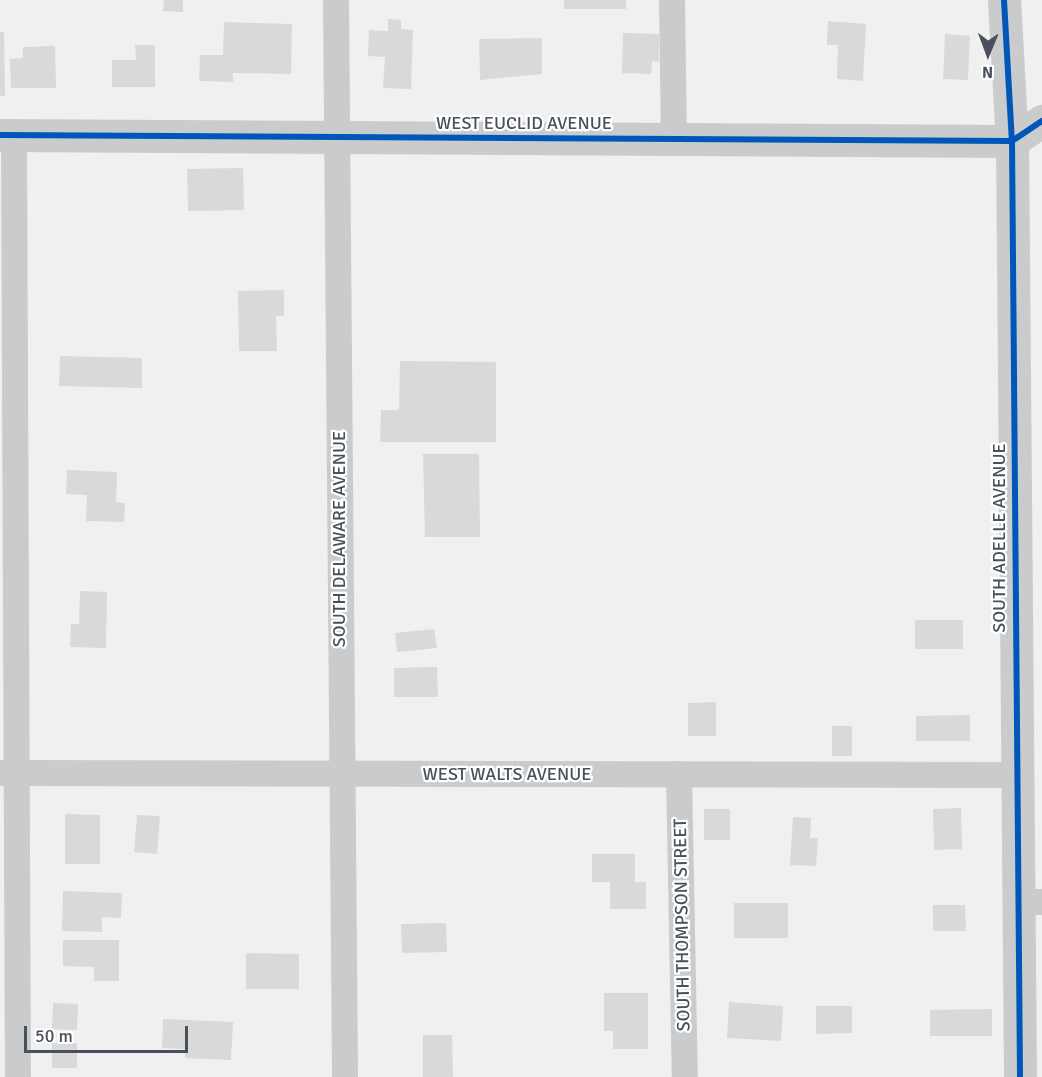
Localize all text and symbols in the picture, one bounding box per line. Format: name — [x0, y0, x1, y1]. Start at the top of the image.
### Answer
north arrow — [958, 24, 1018, 84]
text: N — [982, 62, 993, 82]
street label: WEST EUCLID AVENUE — [436, 112, 612, 134]
street label: SOUTH DELAWARE AVENUE — [328, 431, 350, 647]
street label: SOUTH ADELLE AVENUE — [988, 443, 1010, 633]
street label: WEST WALTS AVENUE — [423, 763, 591, 785]
street label: SOUTH THOMPSON STREET — [669, 818, 695, 1032]
scale bar — [27, 1014, 190, 1052]
text: 50 m — [35, 1025, 73, 1047]

